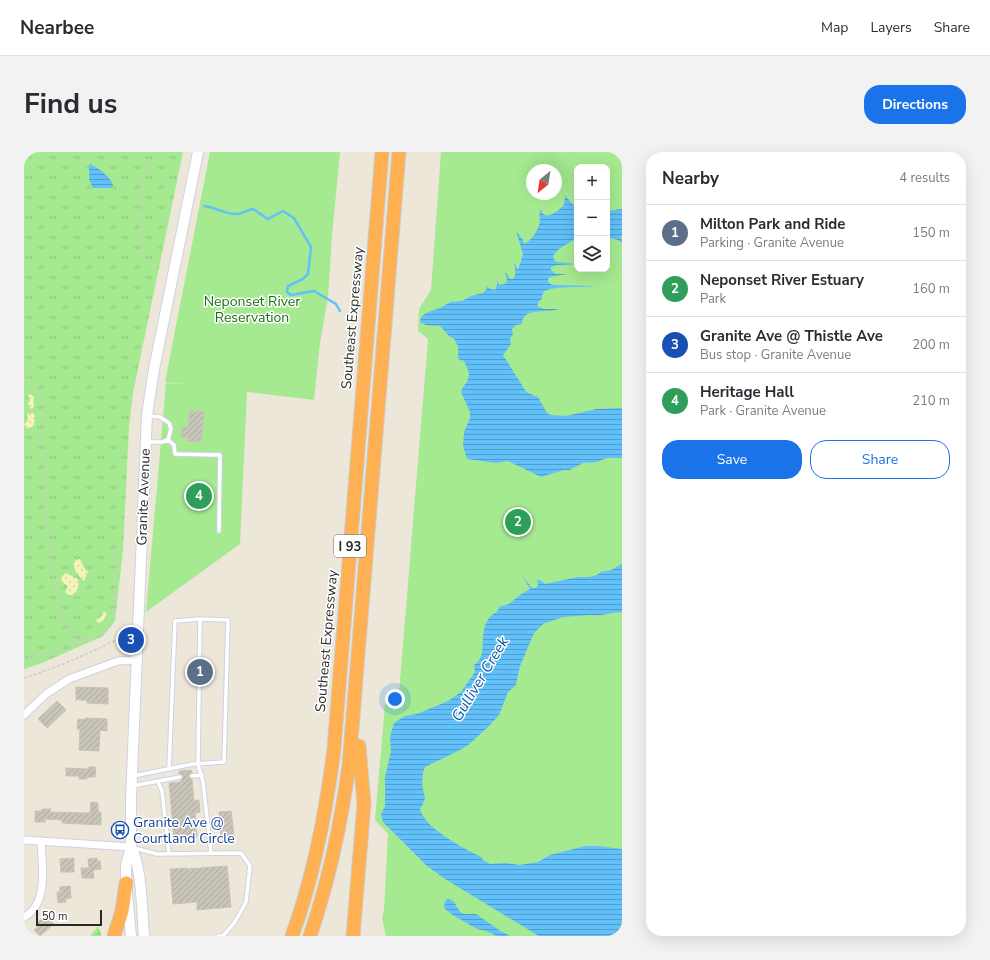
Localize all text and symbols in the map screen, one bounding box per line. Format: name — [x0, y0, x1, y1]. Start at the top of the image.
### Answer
text: Nearbee — [20, 15, 94, 41]
text: Map — [821, 18, 848, 37]
text: Layers — [870, 18, 912, 37]
text: Share — [934, 18, 970, 37]
text: Find us — [24, 85, 118, 123]
button: Directions — [864, 85, 966, 124]
north arrow — [526, 164, 562, 200]
map controls — [574, 164, 610, 272]
button: + — [574, 164, 610, 200]
text: Nearby — [662, 167, 719, 190]
text: 4 results — [899, 169, 950, 187]
button: − — [574, 200, 610, 236]
text: Milton Park and Ride — [700, 214, 845, 234]
text: 1 — [671, 224, 679, 242]
text: 150 m — [912, 224, 950, 242]
text: Parking · Granite Avenue — [700, 234, 844, 252]
button: layers — [574, 236, 610, 272]
street label: Southeast Expressway — [337, 245, 368, 390]
text: Neponset River Estuary — [700, 270, 864, 290]
text: 2 — [671, 280, 679, 298]
text: 160 m — [912, 280, 950, 298]
text: Park — [700, 290, 726, 308]
park label: Neponset River Reservation — [204, 292, 300, 327]
text: Granite Ave @ Thistle Ave — [700, 326, 883, 346]
text: 3 — [671, 336, 679, 354]
text: 200 m — [912, 336, 950, 354]
text: Bus stop · Granite Avenue — [700, 346, 851, 364]
text: Heritage Hall — [700, 382, 794, 402]
text: 4 — [671, 392, 679, 410]
text: 210 m — [912, 392, 950, 410]
text: Park · Granite Avenue — [700, 402, 826, 420]
button: Save — [662, 440, 802, 479]
button: Share — [810, 440, 950, 479]
street label: Granite Avenue — [132, 448, 155, 546]
pin: 4 — [186, 481, 212, 511]
pin: 2 — [505, 507, 531, 537]
road number: I 93 — [334, 535, 366, 557]
street label: Southeast Expressway — [311, 568, 342, 713]
pin: 3 — [118, 625, 144, 655]
water label: Gulliver Creek — [447, 633, 513, 725]
pin: 1 — [187, 657, 213, 687]
your location — [385, 689, 405, 709]
place label: Granite Ave @ Courtland Circle — [133, 813, 235, 848]
bus stop icon: Granite Ave @ Courtland Circle — [110, 820, 130, 840]
scale bar — [36, 908, 102, 927]
text: 50 m — [42, 909, 67, 924]

